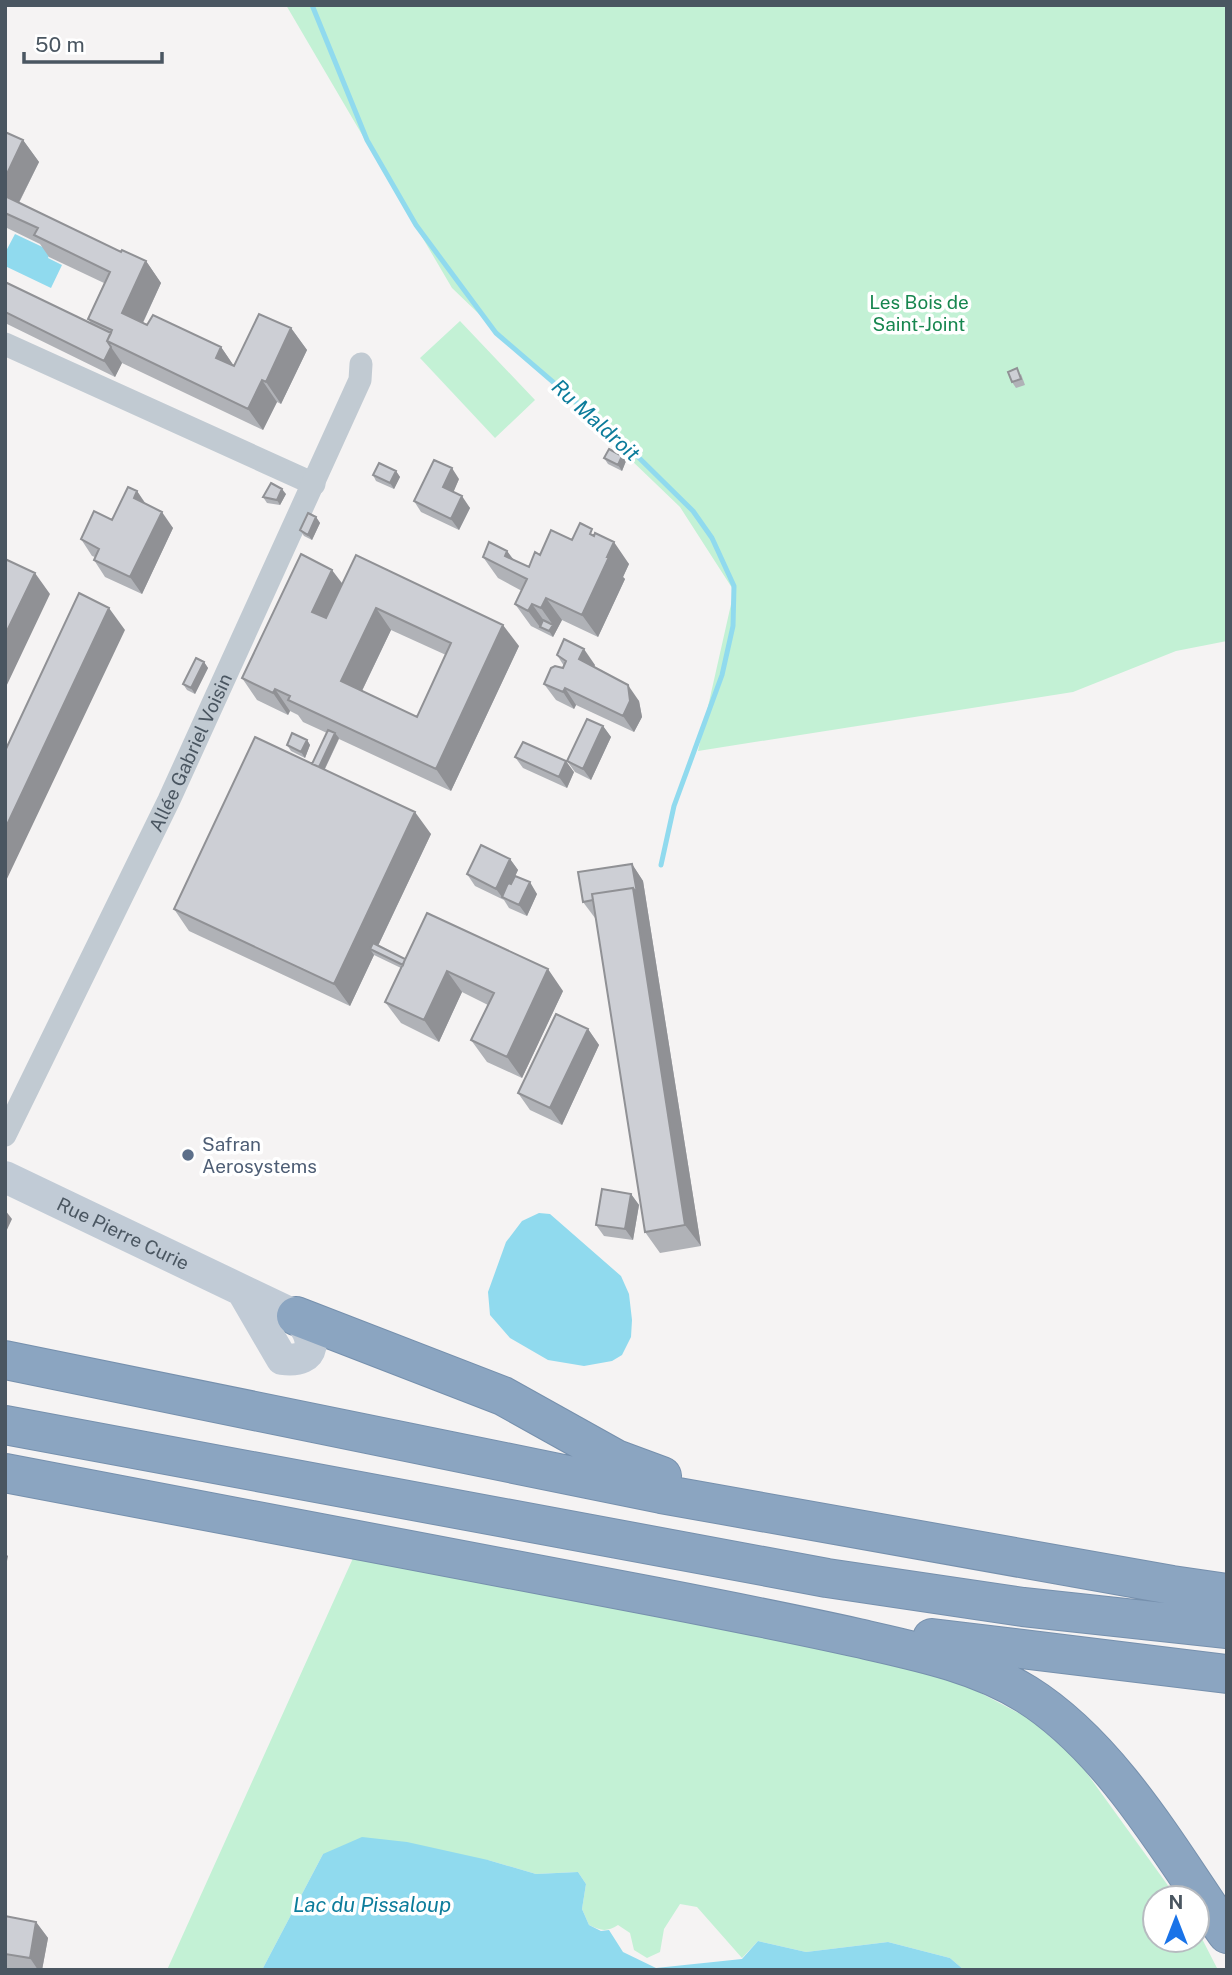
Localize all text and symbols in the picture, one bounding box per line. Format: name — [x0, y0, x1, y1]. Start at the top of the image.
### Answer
scale bar — [24, 21, 163, 65]
text: 50 m — [35, 32, 85, 57]
park label: Les Bois de Saint-Joint — [869, 291, 969, 335]
water label: Ru Maldroit — [547, 374, 645, 466]
street label: Allée Gabriel Voisin — [144, 670, 236, 835]
place label: Safran Aerosystems — [202, 1133, 317, 1177]
marker: Safran Aerosystems — [180, 1147, 196, 1163]
street label: Rue Pierre Curie — [54, 1193, 193, 1274]
north arrow — [1141, 1884, 1211, 1954]
text: N — [1169, 1891, 1183, 1913]
water label: Lac du Pissaloup — [293, 1892, 451, 1917]

